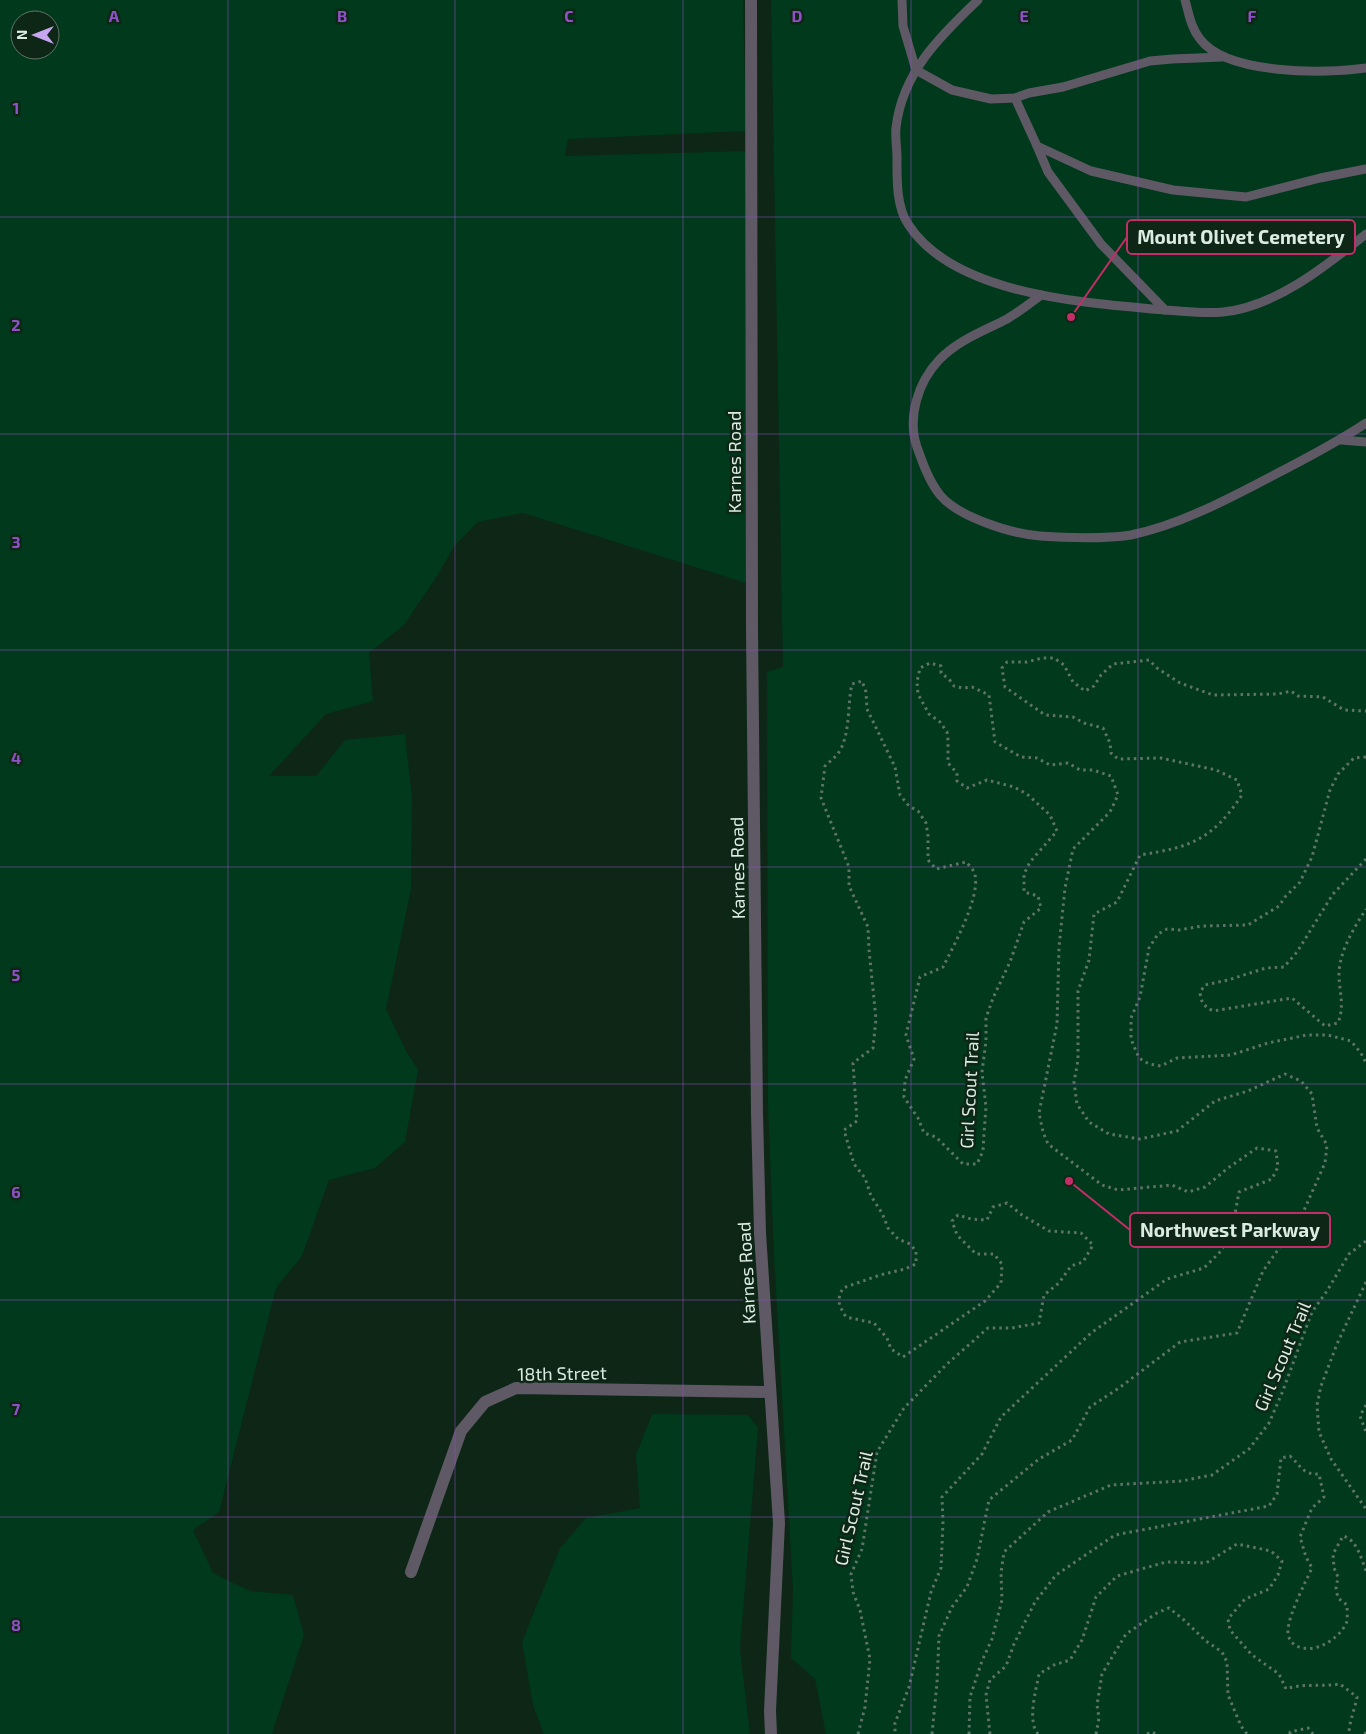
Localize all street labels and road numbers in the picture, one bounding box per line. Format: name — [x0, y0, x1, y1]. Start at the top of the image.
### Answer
street label: Karnes Road — [723, 411, 745, 513]
street label: Karnes Road — [725, 817, 749, 919]
street label: Girl Scout Trail — [955, 1030, 983, 1149]
street label: Karnes Road — [732, 1221, 760, 1325]
street label: Girl Scout Trail — [1249, 1297, 1315, 1414]
street label: 18th Street — [517, 1361, 607, 1385]
street label: Girl Scout Trail — [829, 1448, 877, 1568]

